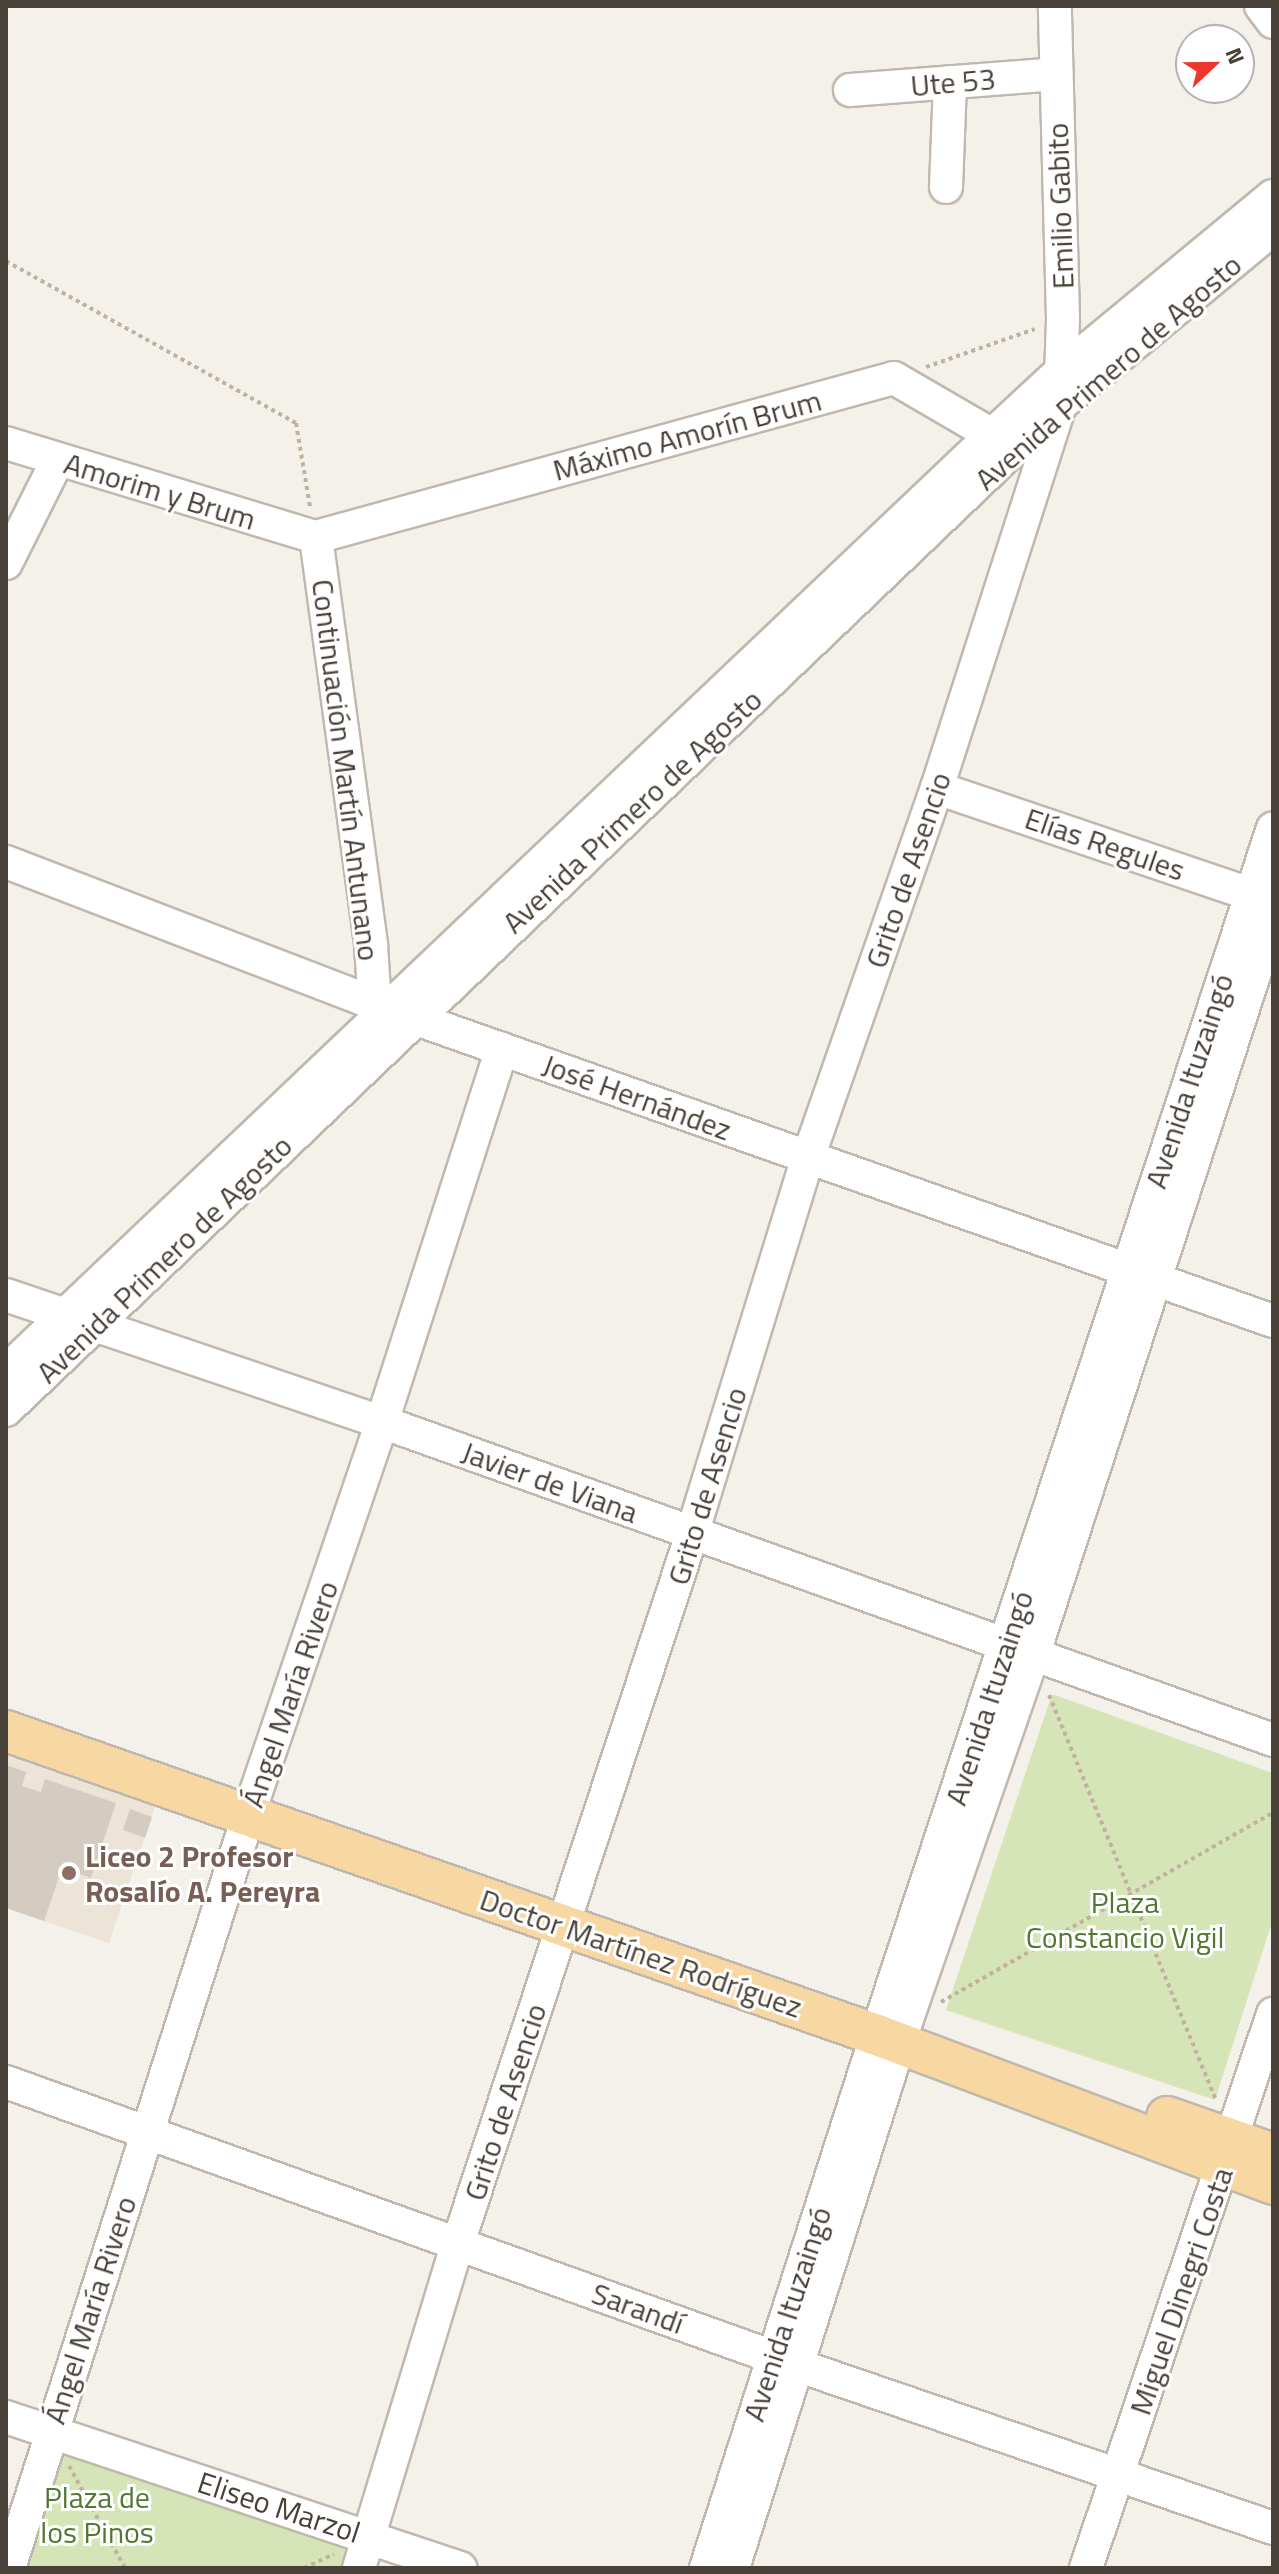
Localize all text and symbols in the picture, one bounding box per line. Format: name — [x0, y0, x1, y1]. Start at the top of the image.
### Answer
north arrow — [1175, 24, 1255, 104]
text: N — [1217, 42, 1254, 69]
street label: Ute 53 — [909, 60, 997, 104]
street label: Emilio Gabito — [1039, 122, 1081, 290]
street label: Avenida Primero de Agosto — [967, 247, 1249, 497]
street label: Máximo Amorín Brum — [549, 382, 825, 488]
street label: Amorim y Brum — [60, 445, 260, 537]
street label: Continuación Martín Antunano — [305, 577, 387, 963]
street label: Avenida Primero de Agosto — [495, 682, 769, 940]
street label: Grito de Asencio — [858, 767, 958, 973]
street label: Elías Regules — [1020, 800, 1190, 888]
street label: Avenida Ituzaingó — [1137, 969, 1241, 1193]
street label: José Hernández — [538, 1046, 736, 1148]
street label: Avenida Primero de Agosto — [29, 1128, 299, 1390]
street label: Grito de Asencio — [660, 1383, 754, 1589]
street label: Javier de Viana — [457, 1434, 643, 1530]
street label: Ángel María Rivero — [234, 1576, 346, 1812]
street label: Avenida Ituzaingó — [937, 1586, 1041, 1810]
place label: Liceo 2 Profesor Rosalío A. Pereyra — [85, 1838, 320, 1908]
marker: Liceo 2 Profesor Rosalío A. Pereyra — [60, 1864, 78, 1882]
street label: Doctor Martínez Rodríguez — [475, 1881, 807, 2025]
park label: Plaza Constancio Vigil — [1026, 1884, 1224, 1954]
street label: Grito de Asencio — [456, 1999, 554, 2205]
street label: Miguel Dinegri Costa — [1122, 2163, 1240, 2419]
street label: Ángel María Rivero — [36, 2192, 144, 2428]
street label: Avenida Ituzaingó — [735, 2202, 839, 2426]
street label: Sarandí — [587, 2275, 689, 2341]
street label: Eliseo Marzol — [193, 2464, 365, 2550]
park label: Plaza de los Pinos — [40, 2479, 154, 2550]

